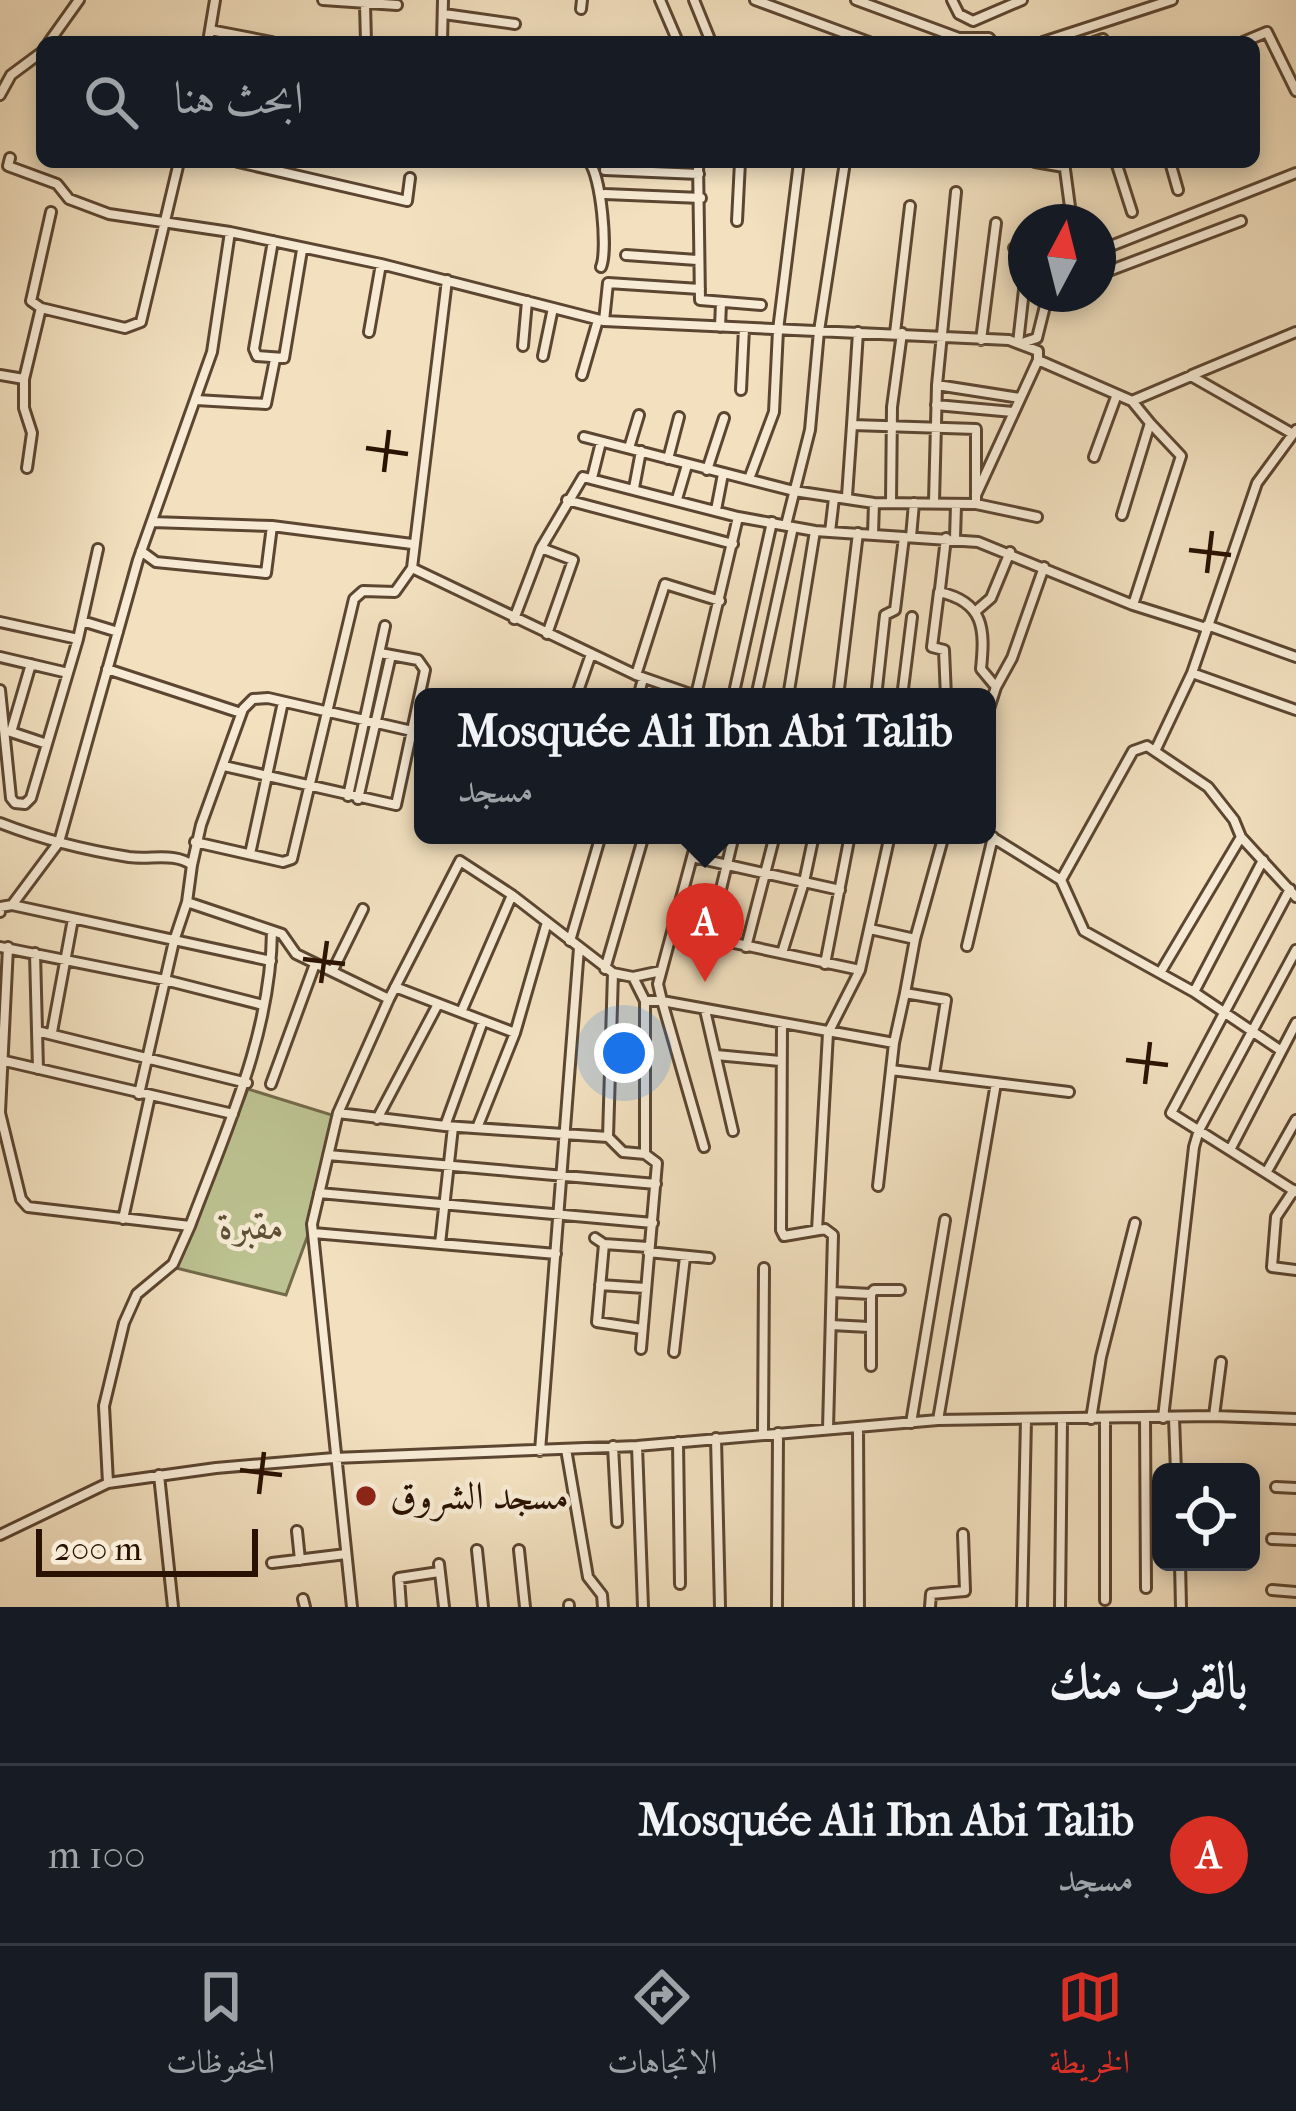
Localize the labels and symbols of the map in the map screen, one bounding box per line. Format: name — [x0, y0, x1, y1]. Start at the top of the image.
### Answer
north arrow — [1008, 204, 1116, 312]
pin: A — [666, 883, 744, 982]
your location — [594, 1023, 654, 1083]
park label: مقبرة — [217, 1203, 285, 1249]
place label: مسجد الشروق — [390, 1473, 569, 1522]
marker: مسجد الشروق — [353, 1483, 379, 1509]
scale bar — [36, 1523, 258, 1576]

